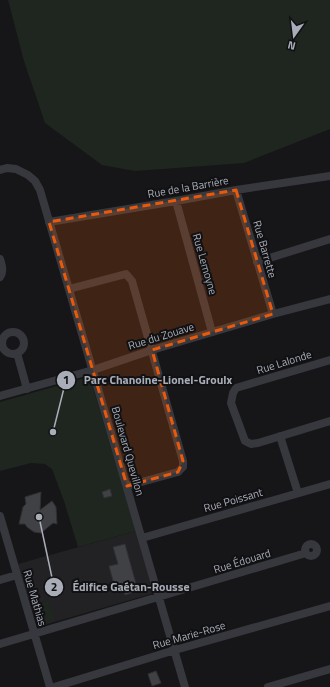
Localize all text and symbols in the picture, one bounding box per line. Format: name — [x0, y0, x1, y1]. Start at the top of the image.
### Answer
north arrow — [274, 16, 314, 56]
text: N — [286, 37, 297, 54]
street label: Rue de la Barrière — [146, 172, 230, 202]
street label: Rue Barrette — [249, 218, 281, 280]
street label: Rue Lemoyne — [189, 232, 221, 297]
street label: Rue du Zouave — [126, 318, 196, 354]
street label: Rue Lalonde — [254, 346, 314, 378]
callout: Parc Chanoine-Lionel-Groulx — [56, 368, 241, 392]
text: 1 — [63, 370, 69, 389]
text: Parc Chanoine-Lionel-Groulx — [84, 370, 233, 389]
street label: Boulevard Quevillon — [108, 405, 148, 498]
street label: Rue Poissant — [202, 484, 265, 516]
street label: Rue Édouard — [211, 545, 273, 577]
street label: Rue Mathias — [19, 568, 51, 628]
callout: Édifice Gaétan-Rousse — [44, 575, 197, 599]
text: 2 — [51, 577, 57, 596]
text: Édifice Gaétan-Rousse — [72, 577, 190, 596]
street label: Rue Marie-Rose — [151, 617, 228, 653]

